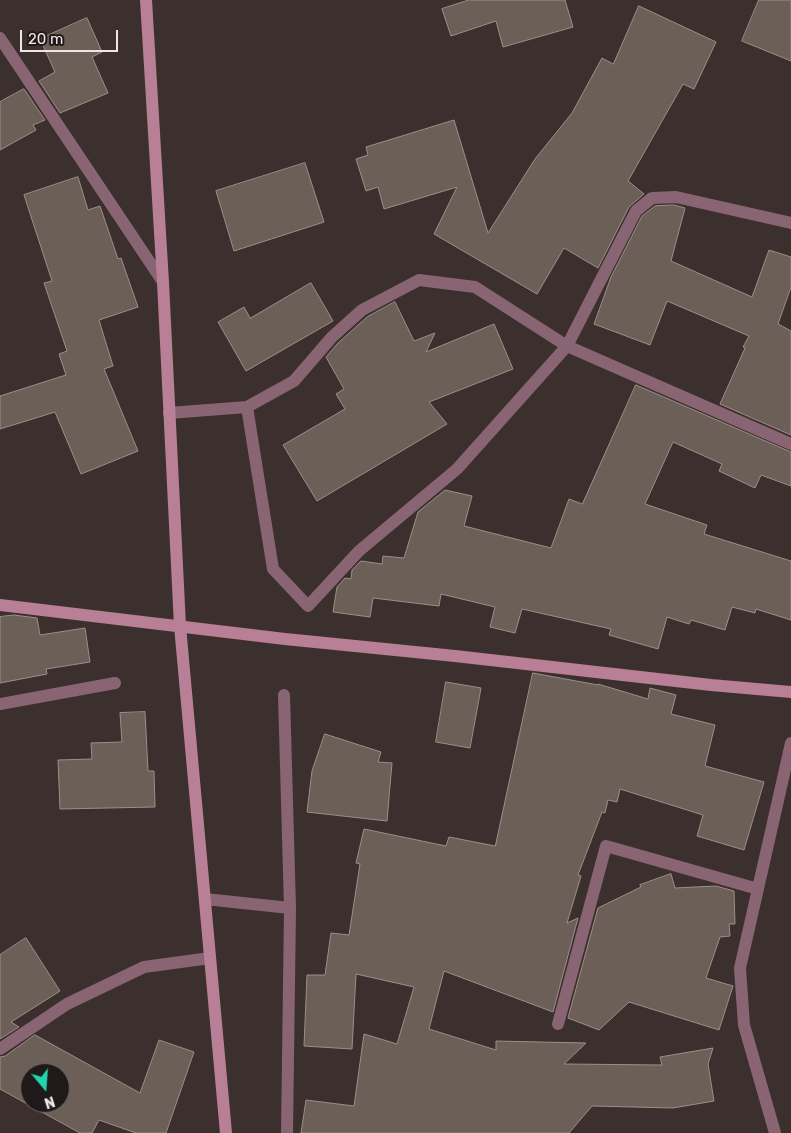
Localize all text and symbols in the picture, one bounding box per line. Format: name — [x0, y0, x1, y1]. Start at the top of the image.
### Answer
scale bar — [22, 20, 120, 52]
text: 20 m — [28, 30, 63, 48]
north arrow — [20, 1063, 70, 1113]
text: N — [42, 1092, 57, 1111]

